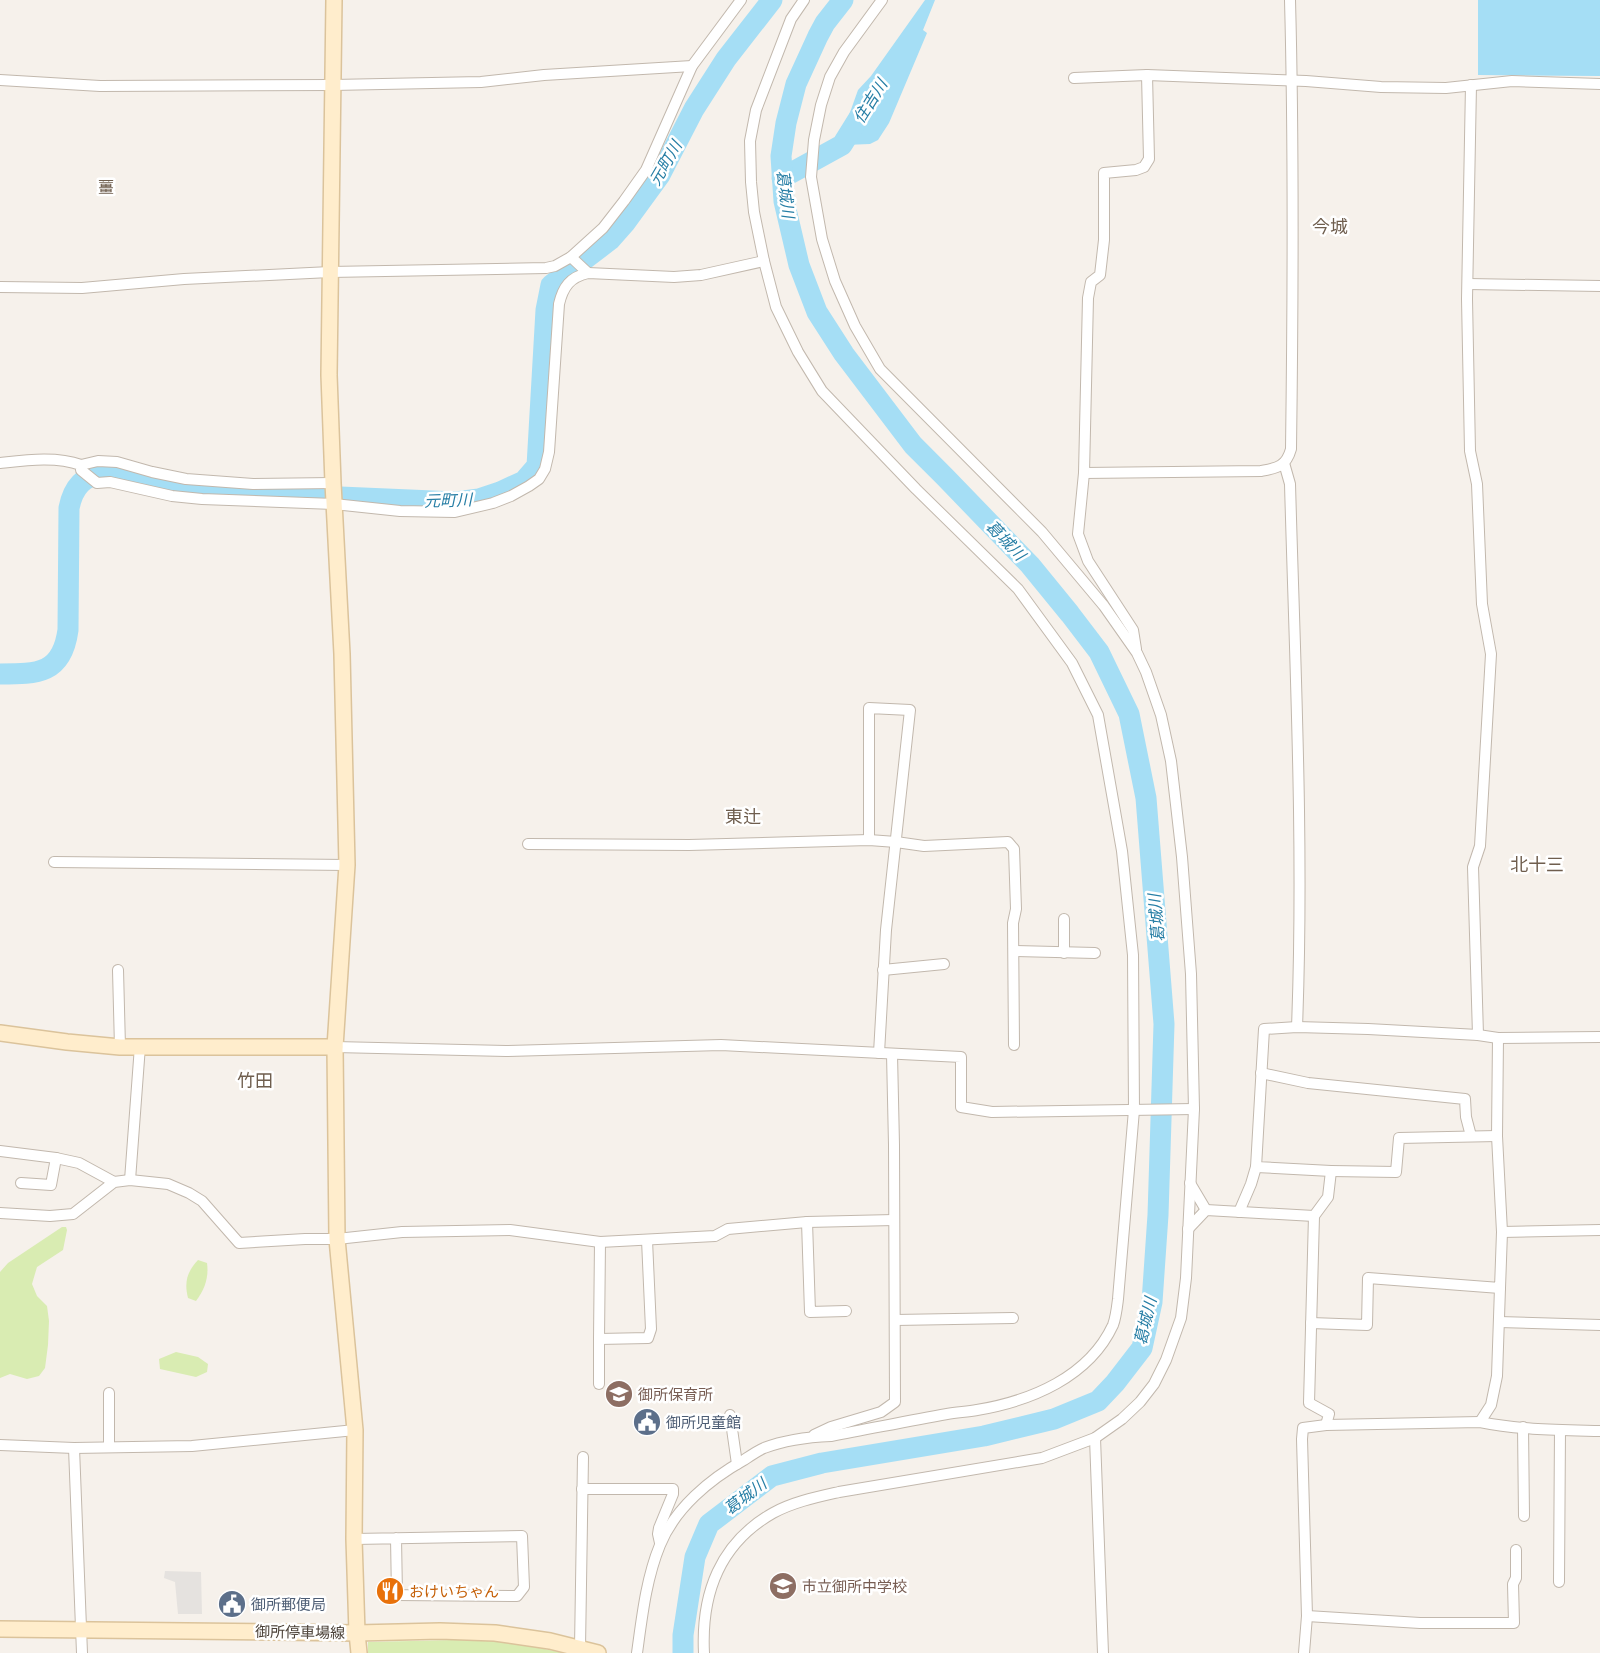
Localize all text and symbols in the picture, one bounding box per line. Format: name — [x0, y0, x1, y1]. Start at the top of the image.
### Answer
water label: 住吉川 — [850, 74, 891, 126]
water label: 元町川 — [645, 136, 686, 188]
water label: 葛城川 — [774, 169, 798, 221]
district label: 薑 — [98, 178, 114, 196]
district label: 今城 — [1312, 216, 1348, 236]
water label: 元町川 — [424, 490, 474, 510]
water label: 葛城川 — [983, 516, 1031, 565]
district label: 東辻 — [725, 806, 761, 826]
district label: 北十三 — [1510, 854, 1564, 874]
water label: 葛城川 — [1145, 891, 1167, 943]
district label: 竹田 — [237, 1070, 273, 1090]
water label: 葛城川 — [1131, 1294, 1160, 1346]
school or university icon: 御所保育所 — [604, 1379, 634, 1409]
place label: 御所保育所 — [638, 1386, 713, 1403]
public building icon: 御所児童館 — [632, 1407, 662, 1437]
place label: 御所児童館 — [666, 1414, 741, 1431]
water label: 葛城川 — [720, 1473, 771, 1518]
school or university icon: 市立御所中学校 — [768, 1571, 798, 1601]
restaurant icon: おけいちゃん — [375, 1576, 405, 1606]
place label: 市立御所中学校 — [802, 1578, 907, 1595]
place label: おけいちゃん — [409, 1583, 499, 1600]
public building icon: 御所郵便局 — [217, 1589, 247, 1619]
place label: 御所郵便局 — [251, 1596, 326, 1613]
street label: 御所停車場線 — [255, 1623, 345, 1641]

